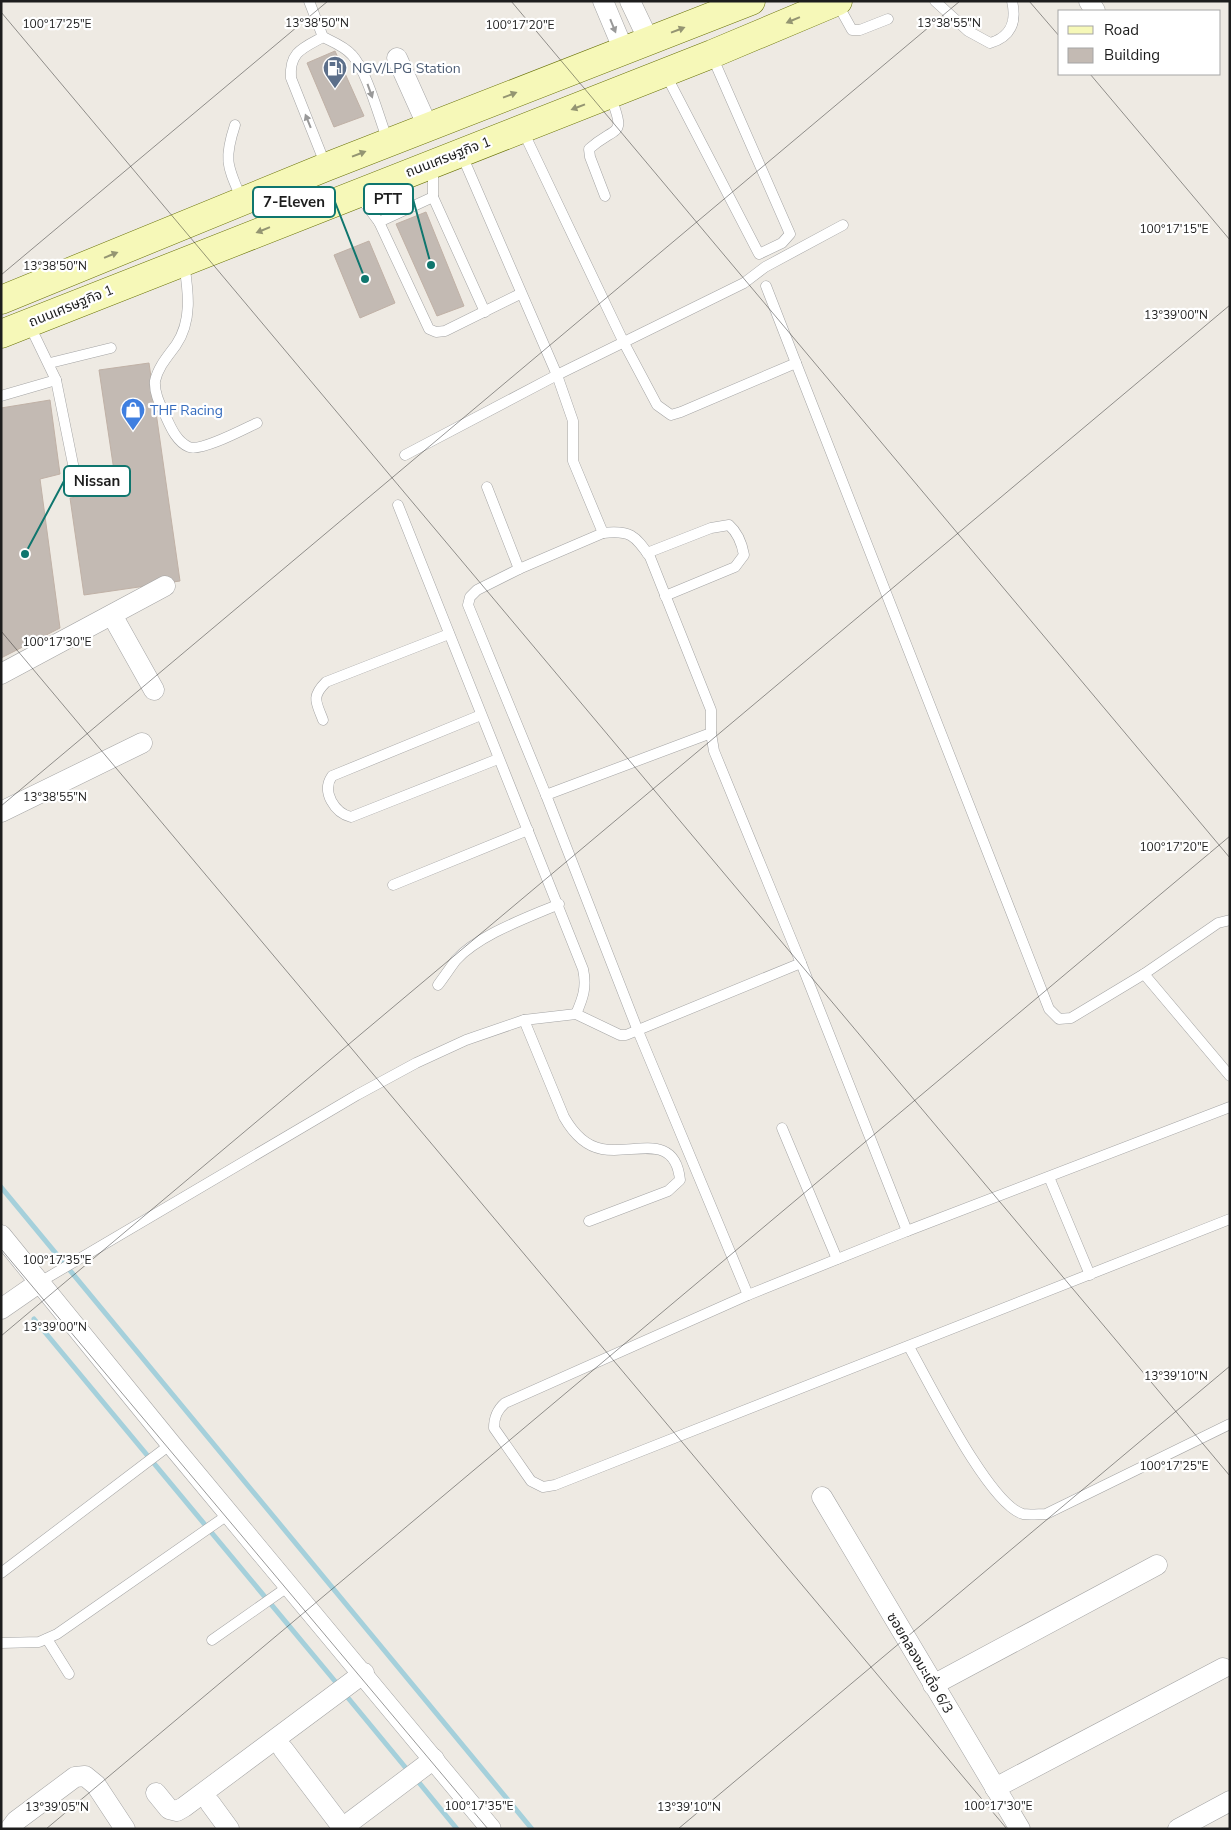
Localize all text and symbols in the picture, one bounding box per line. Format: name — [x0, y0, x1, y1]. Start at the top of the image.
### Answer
legend — [1058, 10, 1221, 75]
text: 13°38'50"N — [285, 15, 349, 31]
text: 13°38'55"N — [917, 15, 981, 31]
text: 100°17'25"E — [22, 16, 92, 32]
one-way arrow — [785, 16, 800, 24]
text: 100°17'20"E — [485, 17, 555, 33]
one-way arrow — [610, 19, 618, 33]
text: Road — [1104, 20, 1139, 40]
one-way arrow — [671, 26, 686, 34]
text: Building — [1104, 45, 1160, 65]
fuel station icon: NGV/LPG Station — [322, 55, 348, 89]
place label: NGV/LPG Station — [352, 59, 461, 78]
one-way arrow — [367, 84, 374, 99]
one-way arrow — [503, 91, 518, 99]
one-way arrow — [570, 104, 585, 111]
one-way arrow — [304, 114, 312, 128]
street label: ถนนเศรษฐกิจ 1 — [403, 132, 493, 182]
one-way arrow — [352, 150, 367, 158]
callout: PTT — [364, 184, 413, 214]
callout: 7-Eleven — [253, 187, 335, 217]
text: PTT — [374, 189, 403, 209]
text: 7-Eleven — [263, 192, 325, 212]
text: 100°17'15"E — [1139, 221, 1209, 237]
one-way arrow — [255, 226, 270, 234]
one-way arrow — [104, 251, 119, 259]
text: 13°38'50"N — [23, 258, 87, 274]
street label: ถนนเศรษฐกิจ 1 — [26, 280, 116, 332]
text: 13°39'00"N — [1144, 307, 1208, 323]
shop icon: THF Racing — [120, 397, 146, 431]
place label: THF Racing — [150, 401, 223, 420]
callout: Nissan — [64, 466, 130, 496]
text: Nissan — [74, 471, 120, 491]
text: 100°17'30"E — [22, 634, 92, 650]
text: 13°38'55"N — [23, 789, 87, 805]
text: 100°17'20"E — [1139, 839, 1209, 855]
text: 100°17'35"E — [22, 1252, 92, 1268]
text: 13°39'00"N — [23, 1319, 87, 1335]
text: 13°39'10"N — [1144, 1368, 1208, 1384]
text: 100°17'25"E — [1139, 1458, 1209, 1474]
street label: ซอยคลองมะเดื่อ 6/3 — [882, 1608, 959, 1717]
text: 100°17'35"E — [444, 1798, 514, 1814]
text: 100°17'30"E — [963, 1798, 1033, 1814]
text: 13°39'05"N — [25, 1799, 89, 1815]
text: 13°39'10"N — [657, 1799, 721, 1815]

